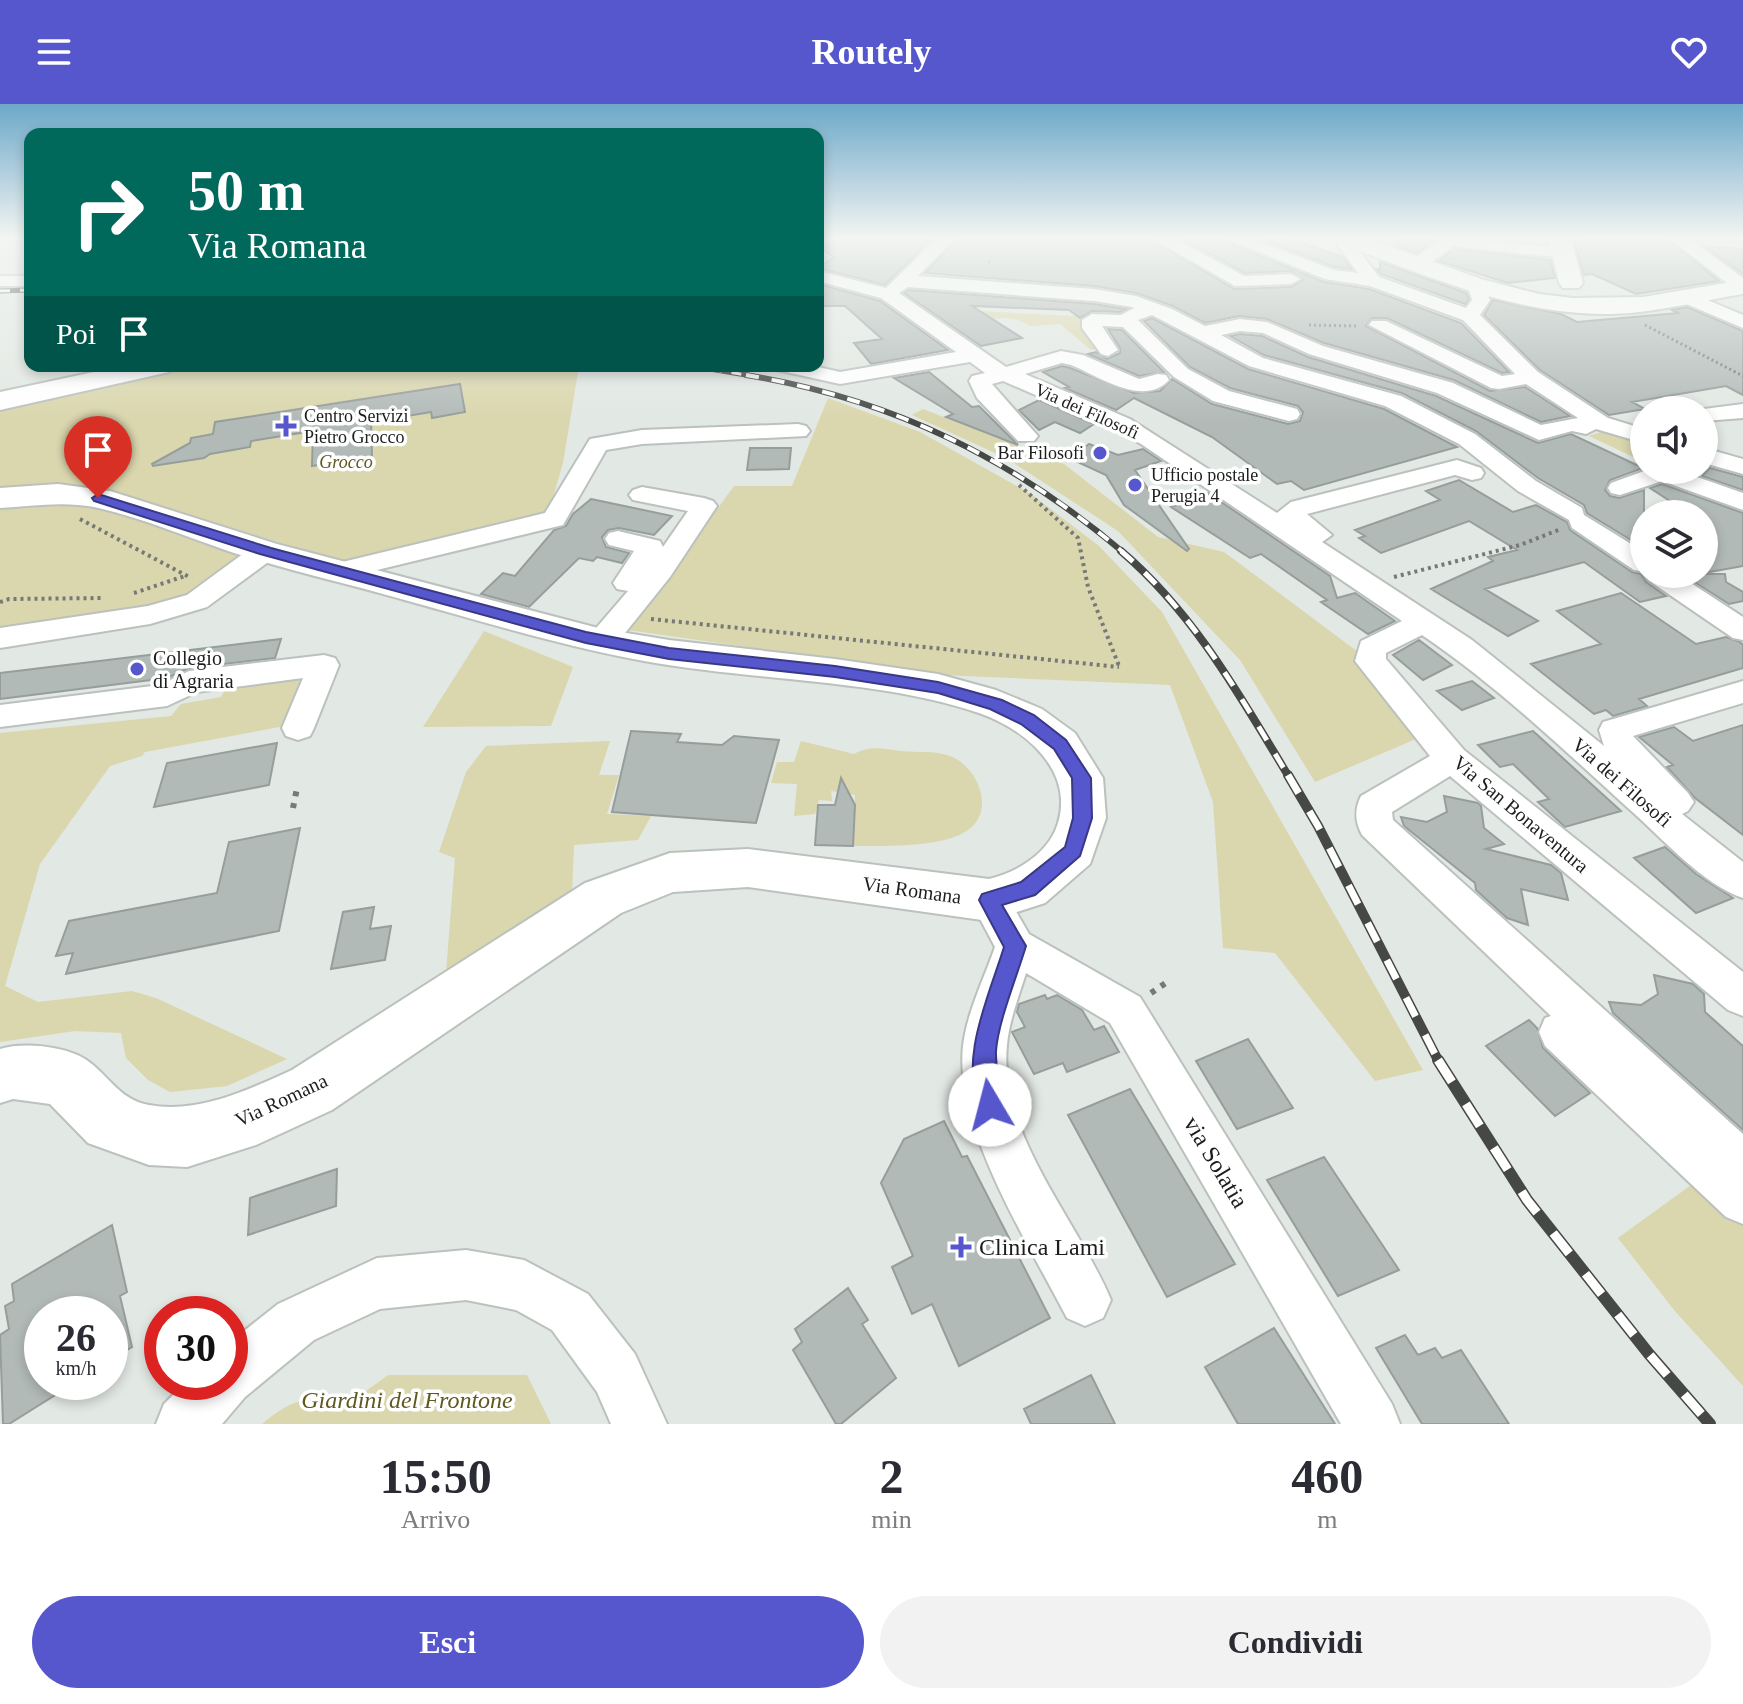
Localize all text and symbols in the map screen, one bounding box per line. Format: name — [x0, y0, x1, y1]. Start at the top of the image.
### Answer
icon: menu — [32, 30, 76, 74]
icon: heart — [1667, 30, 1711, 74]
text: Routely — [812, 32, 932, 72]
icon: right — [56, 160, 160, 264]
text: 50 m — [188, 160, 305, 222]
text: Via Romana — [188, 226, 367, 266]
icon: arrive — [112, 312, 156, 356]
text: Poi — [56, 317, 96, 350]
street label: Via dei Filosofi — [1032, 379, 1142, 443]
map controls — [1630, 396, 1718, 588]
button: sound — [1630, 396, 1718, 484]
place label: Centro Servizi Pietro Grocco — [304, 406, 408, 447]
marker: Centro Servizi Pietro Grocco — [275, 415, 297, 437]
pin — [64, 416, 132, 498]
icon: arrive — [76, 428, 120, 472]
place label: Bar Filosofi — [997, 443, 1084, 463]
marker: Bar Filosofi — [1091, 444, 1109, 462]
park label: Grocco — [319, 452, 373, 472]
place label: Ufficio postale Perugia 4 — [1151, 465, 1258, 506]
marker: Ufficio postale Perugia 4 — [1126, 476, 1144, 494]
button: layers — [1630, 500, 1718, 588]
place label: Collegio di Agraria — [153, 647, 234, 693]
marker: Collegio di Agraria — [128, 660, 146, 678]
street label: Via dei Filosofi — [1568, 733, 1676, 831]
street label: Via San Bonaventura — [1449, 751, 1593, 877]
street label: Via Romana — [861, 872, 963, 908]
position arrow — [948, 1063, 1032, 1147]
street label: Via Romana — [231, 1069, 331, 1131]
street label: via Solatia — [1179, 1112, 1254, 1213]
place label: Clinica Lami — [979, 1234, 1105, 1260]
marker: Clinica Lami — [950, 1236, 972, 1258]
speed limit sign: 30 — [144, 1296, 248, 1400]
text: 26 — [56, 1315, 96, 1360]
text: km/h — [55, 1357, 97, 1379]
park label: Giardini del Frontone — [301, 1387, 513, 1413]
text: 15:50 — [380, 1450, 492, 1503]
text: 2 — [879, 1450, 903, 1503]
text: 460 — [1291, 1450, 1363, 1503]
text: Arrivo — [401, 1505, 470, 1534]
text: min — [871, 1505, 912, 1534]
text: m — [1317, 1505, 1337, 1534]
button: Esci — [32, 1596, 864, 1688]
button: Condividi — [880, 1596, 1711, 1688]

